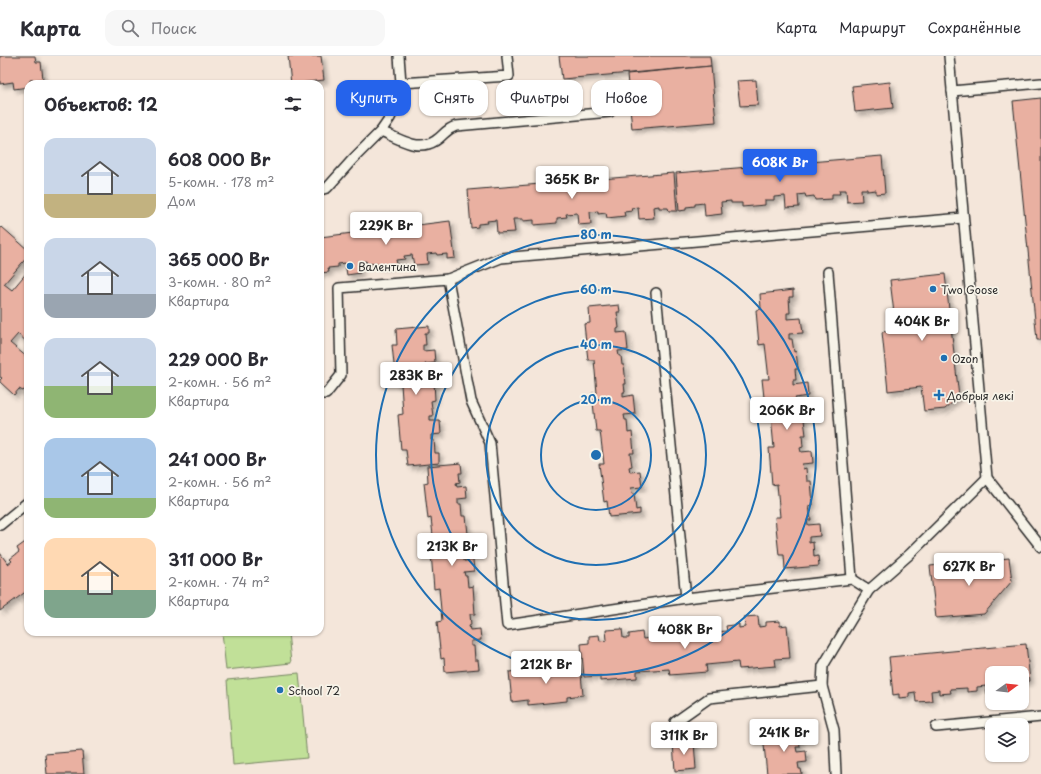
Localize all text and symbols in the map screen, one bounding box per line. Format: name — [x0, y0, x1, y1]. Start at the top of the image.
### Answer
search box — [105, 10, 385, 46]
text: Карта — [20, 14, 81, 42]
text: Поиск — [151, 16, 196, 39]
icon: search — [119, 17, 141, 39]
text: Карта — [776, 17, 817, 38]
text: Маршрут — [839, 17, 905, 38]
text: Сохранённые — [927, 17, 1021, 38]
chip: Купить — [336, 80, 411, 116]
chip: Снять — [419, 80, 488, 116]
chip: Фильтры — [496, 80, 583, 116]
chip: Новое — [591, 80, 662, 116]
text: Объектов: 12 — [44, 91, 158, 117]
icon: filters — [282, 93, 304, 115]
text: 608 000 Br — [168, 146, 270, 172]
pin: 608K Br — [743, 149, 817, 183]
text: 608K Br — [752, 152, 808, 171]
icon: home — [76, 154, 124, 202]
pin: 365K Br — [535, 166, 609, 200]
text: 365K Br — [545, 169, 599, 188]
text: 5-комн. · 178 m² — [168, 172, 274, 191]
text: Дом — [168, 191, 196, 210]
pin: 229K Br — [349, 212, 423, 246]
text: 229K Br — [359, 215, 413, 234]
text: 80 m — [580, 225, 612, 243]
text: 365 000 Br — [168, 246, 269, 272]
icon: home — [76, 254, 124, 302]
place label: Валентина — [358, 258, 417, 275]
marker: Валентина — [345, 261, 355, 271]
text: 3-комн. · 80 m² — [168, 272, 271, 291]
text: 60 m — [580, 280, 612, 298]
place label: Two Goose — [941, 281, 998, 298]
marker: Two Goose — [928, 284, 938, 294]
text: Квартира — [168, 291, 229, 310]
pin: 404K Br — [885, 308, 959, 342]
text: 404K Br — [894, 311, 950, 330]
text: 40 m — [580, 335, 612, 353]
text: 229 000 Br — [168, 346, 268, 372]
place label: Ozon — [952, 350, 978, 367]
marker: Ozon — [939, 353, 949, 363]
icon: home — [76, 354, 124, 402]
pin: 283K Br — [379, 362, 453, 396]
text: 283K Br — [389, 365, 443, 384]
text: 2-комн. · 56 m² — [168, 372, 271, 391]
place label: Добрыя лекі — [946, 387, 1014, 404]
text: 20 m — [580, 390, 612, 408]
marker: Добрыя лекі — [934, 390, 944, 400]
text: Квартира — [168, 391, 229, 410]
pin: 206K Br — [750, 397, 824, 431]
text: 206K Br — [759, 400, 815, 419]
text: 241 000 Br — [168, 446, 266, 472]
centre of rings — [589, 448, 603, 462]
icon: home — [76, 454, 124, 502]
text: 2-комн. · 56 m² — [168, 472, 271, 491]
text: Квартира — [168, 491, 229, 510]
pin: 213K Br — [415, 533, 489, 567]
text: 213K Br — [426, 536, 478, 555]
text: 311 000 Br — [168, 546, 262, 572]
pin: 627K Br — [932, 553, 1006, 587]
icon: home — [76, 554, 124, 602]
text: 627K Br — [943, 556, 995, 575]
text: 2-комн. · 74 m² — [168, 572, 270, 591]
text: Квартира — [168, 591, 229, 610]
pin: 408K Br — [648, 616, 722, 650]
text: 408K Br — [658, 619, 712, 638]
pin: 212K Br — [509, 651, 583, 685]
text: 212K Br — [520, 654, 572, 673]
north arrow — [985, 666, 1029, 710]
map controls — [985, 666, 1029, 762]
place label: School 72 — [288, 682, 340, 699]
marker: School 72 — [275, 685, 285, 695]
button: layers — [985, 718, 1029, 762]
pin: 241K Br — [747, 719, 821, 753]
pin: 311K Br — [647, 722, 721, 756]
text: 241K Br — [758, 722, 810, 741]
text: 311K Br — [660, 725, 708, 744]

